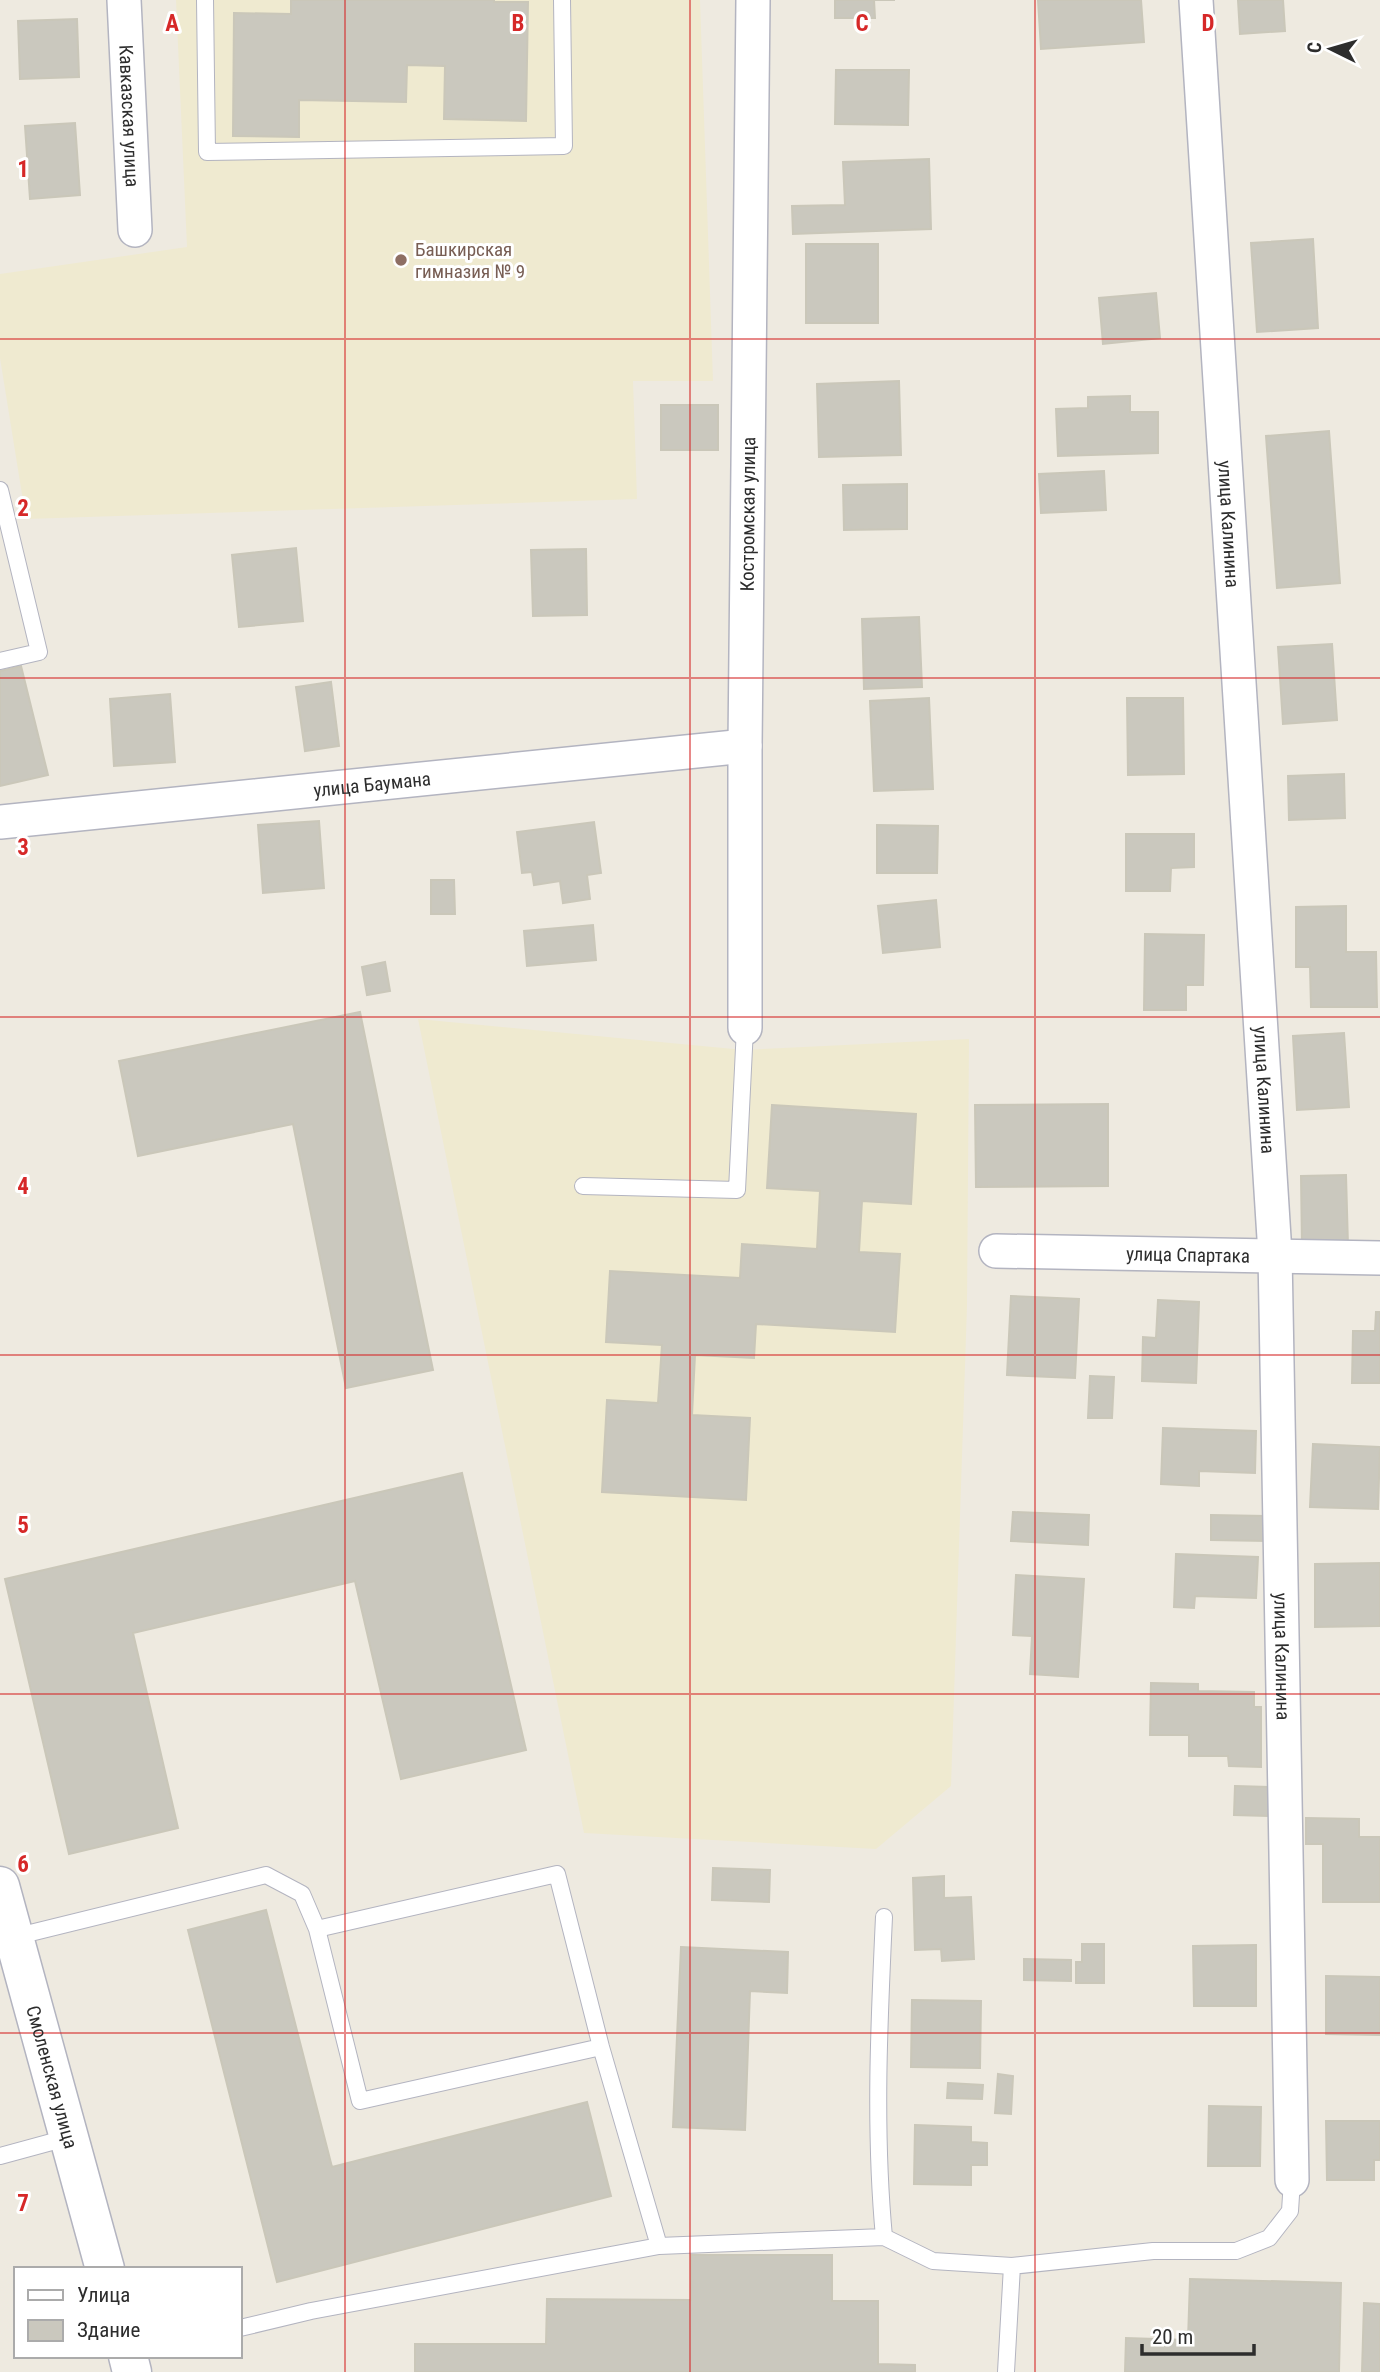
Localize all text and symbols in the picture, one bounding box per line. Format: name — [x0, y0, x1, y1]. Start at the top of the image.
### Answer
text: A — [165, 10, 179, 37]
text: B — [512, 10, 524, 37]
text: C — [855, 10, 869, 37]
text: D — [1202, 10, 1215, 37]
north arrow — [1296, 14, 1366, 84]
text: С — [1303, 41, 1327, 54]
street label: Кавказская улица — [115, 44, 144, 188]
text: 1 — [17, 156, 29, 183]
place label: Башкирская гимназия № 9 — [415, 238, 525, 283]
marker: Башкирская гимназия № 9 — [393, 252, 409, 268]
street label: Костромская улица — [735, 437, 760, 591]
street label: улица Калинина — [1214, 460, 1245, 588]
text: 2 — [17, 495, 29, 522]
street label: улица Баумана — [312, 767, 432, 801]
text: 3 — [17, 834, 29, 861]
street label: улица Калинина — [1249, 1025, 1280, 1154]
text: 4 — [17, 1173, 29, 1200]
street label: улица Спартака — [1126, 1242, 1250, 1267]
text: 5 — [17, 1512, 29, 1539]
street label: улица Калинина — [1270, 1592, 1295, 1720]
text: 6 — [17, 1851, 29, 1878]
street label: Смоленская улица — [22, 2003, 83, 2151]
text: 7 — [17, 2190, 29, 2217]
legend — [14, 2267, 242, 2358]
text: Улица — [77, 2283, 130, 2307]
scale bar — [1142, 2312, 1254, 2356]
text: Здание — [77, 2318, 141, 2342]
text: 20 m — [1152, 2325, 1193, 2349]

